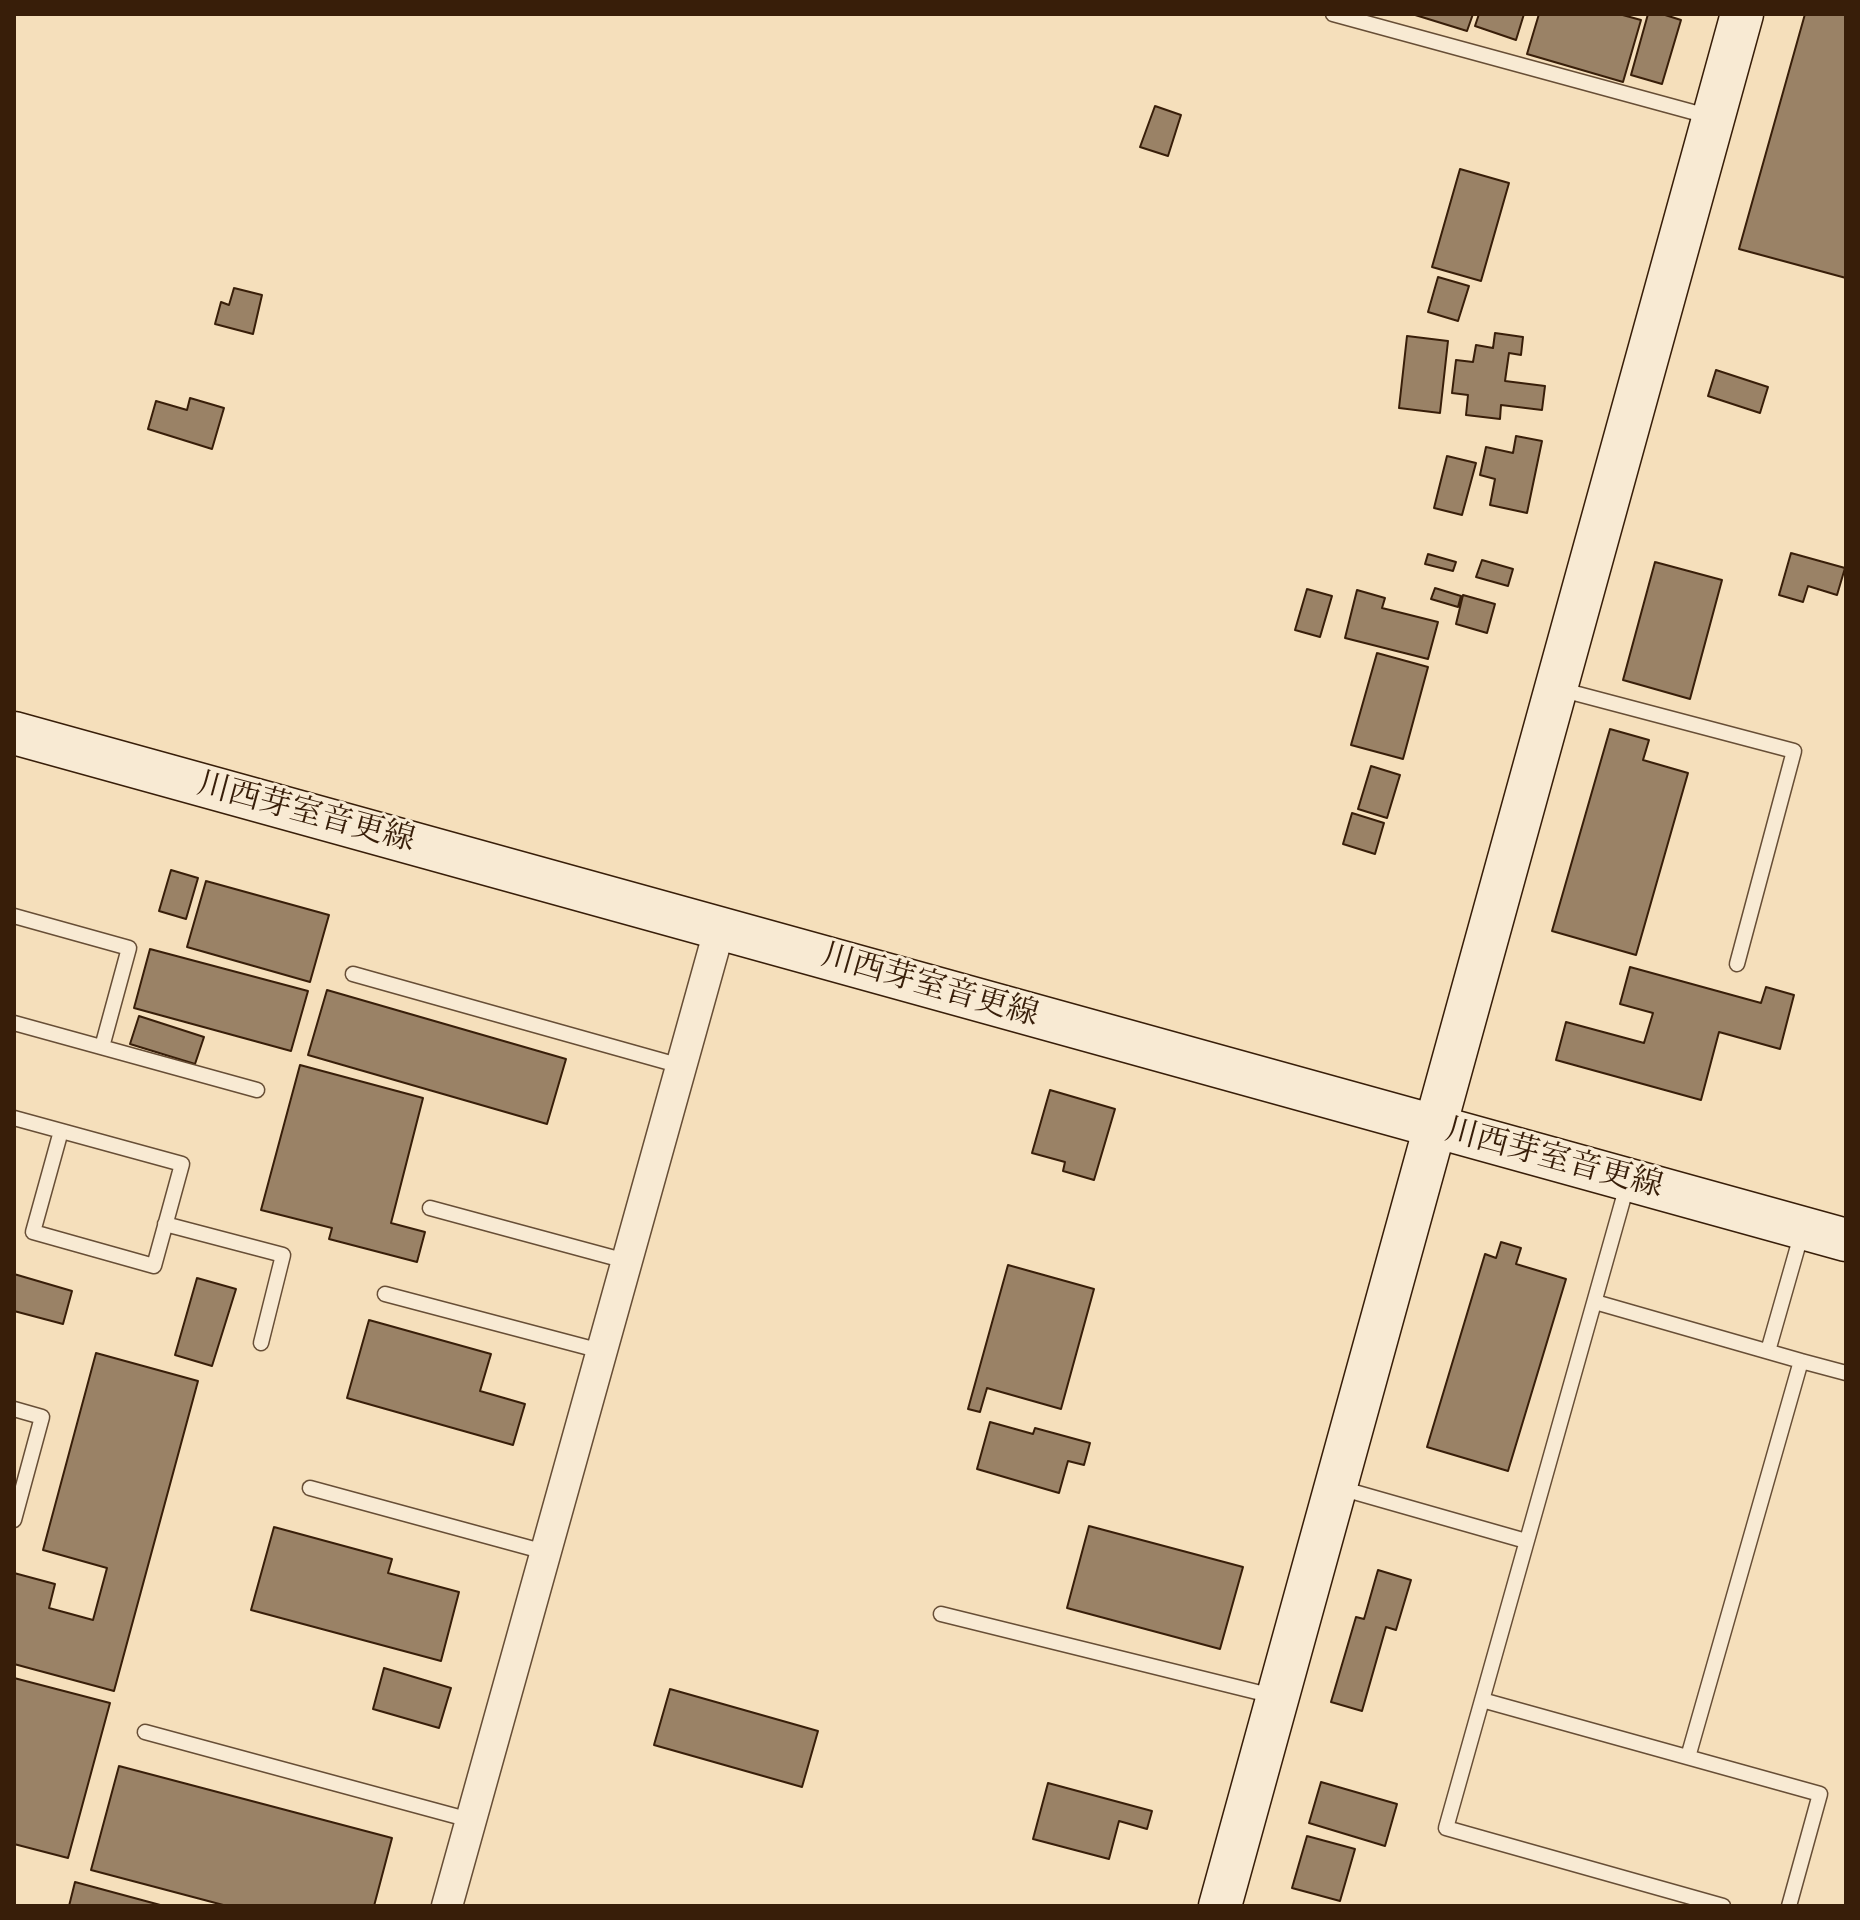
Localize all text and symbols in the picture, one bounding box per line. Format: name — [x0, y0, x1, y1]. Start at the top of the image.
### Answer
street label: 川西芽室音更線 — [193, 765, 419, 861]
street label: 川西芽室音更線 — [817, 937, 1043, 1035]
street label: 川西芽室音更線 — [1441, 1111, 1667, 1207]

